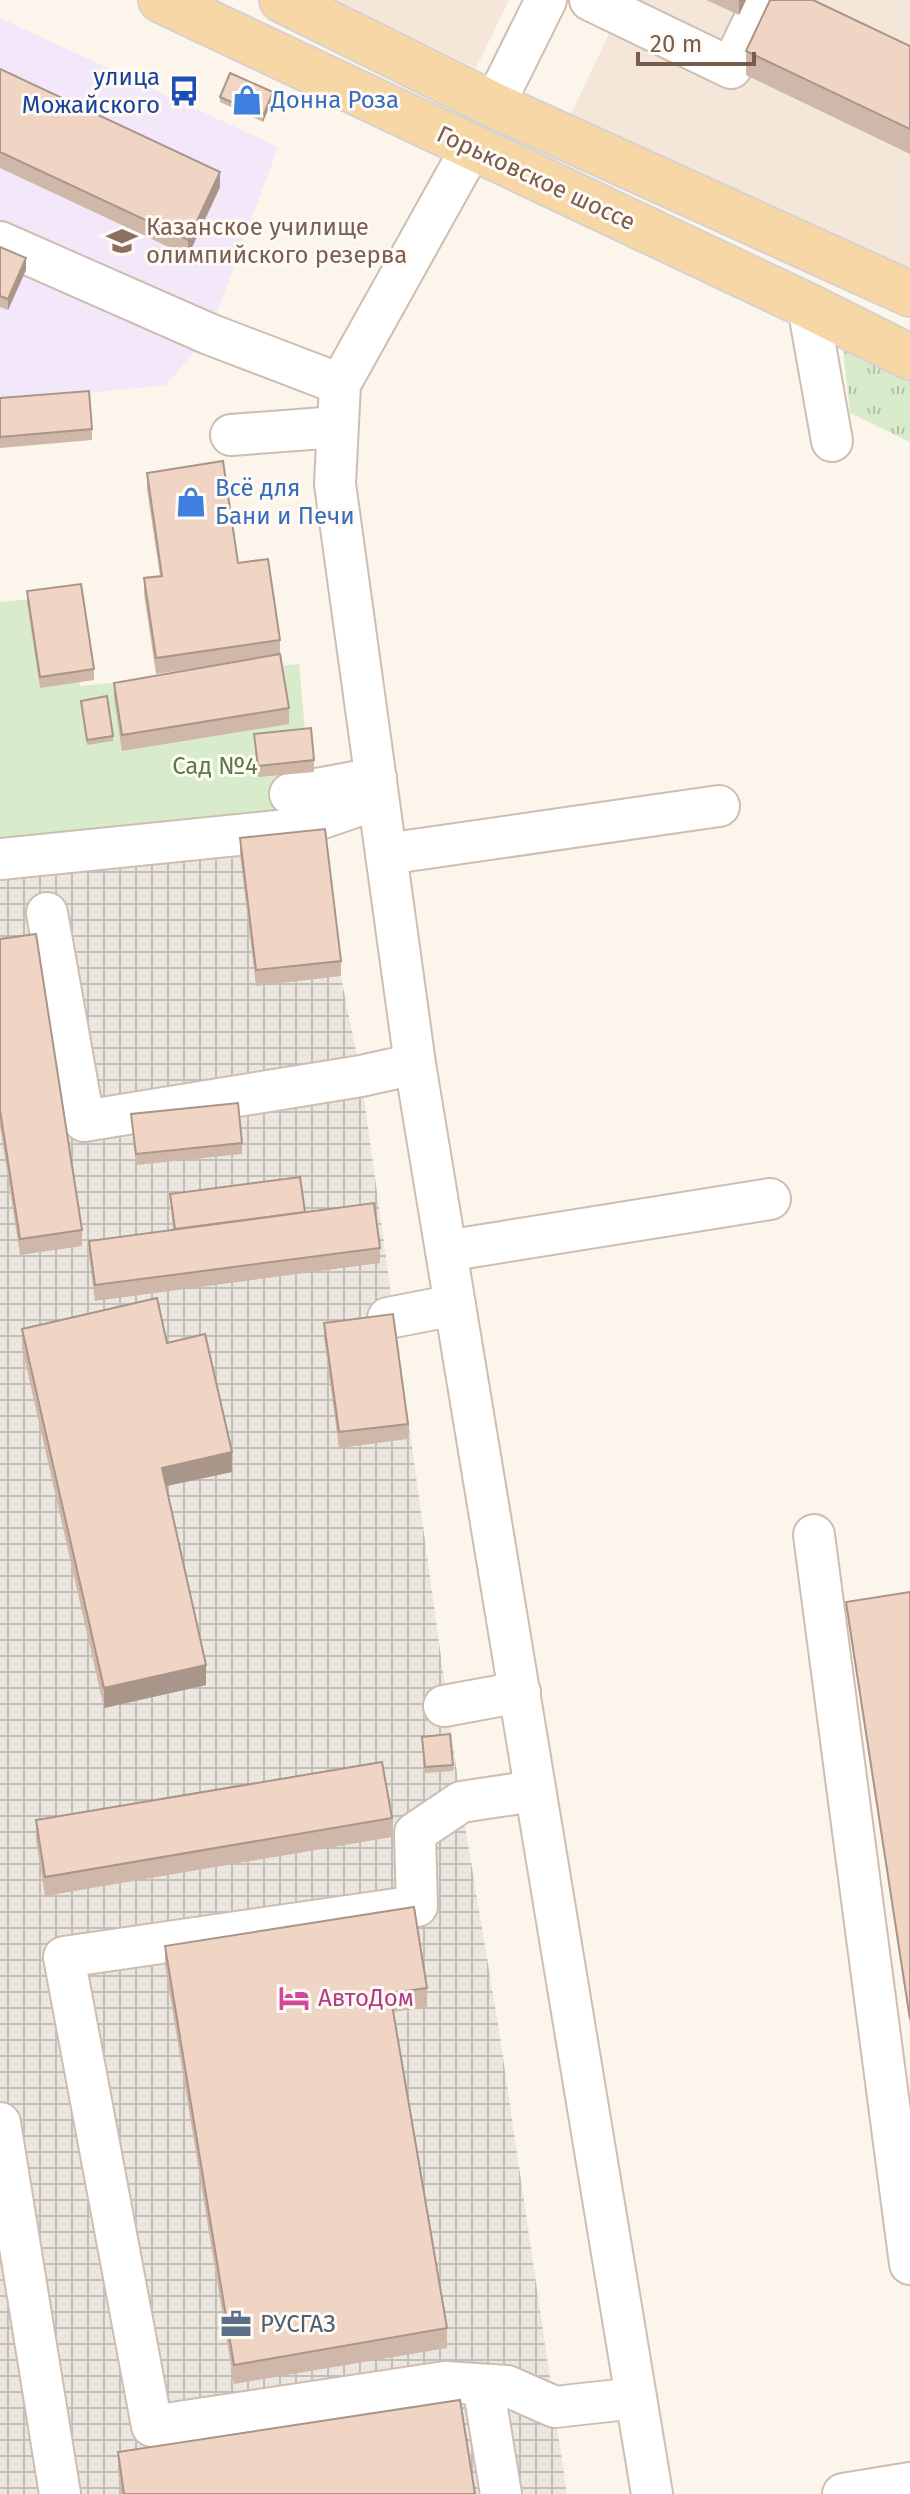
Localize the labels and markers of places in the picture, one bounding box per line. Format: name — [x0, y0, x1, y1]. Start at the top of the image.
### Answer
place label: улица Можайского — [22, 63, 160, 119]
bus stop icon: улица Можайского — [167, 74, 201, 108]
shop icon: Донна Роза — [230, 83, 264, 117]
place label: Донна Роза — [270, 86, 399, 114]
place label: Казанское училище олимпийского резерва — [146, 213, 407, 269]
school or university icon: Казанское училище олимпийского резерва — [105, 224, 139, 258]
place label: Всё для Бани и Печи — [215, 474, 355, 530]
shop icon: Всё для Бани и Печи — [174, 485, 208, 519]
hotel icon: АвтоДом — [277, 1981, 311, 2015]
place label: АвтоДом — [318, 1984, 414, 2012]
office icon: РУСГАЗ — [219, 2307, 253, 2341]
place label: РУСГАЗ — [260, 2310, 336, 2338]

